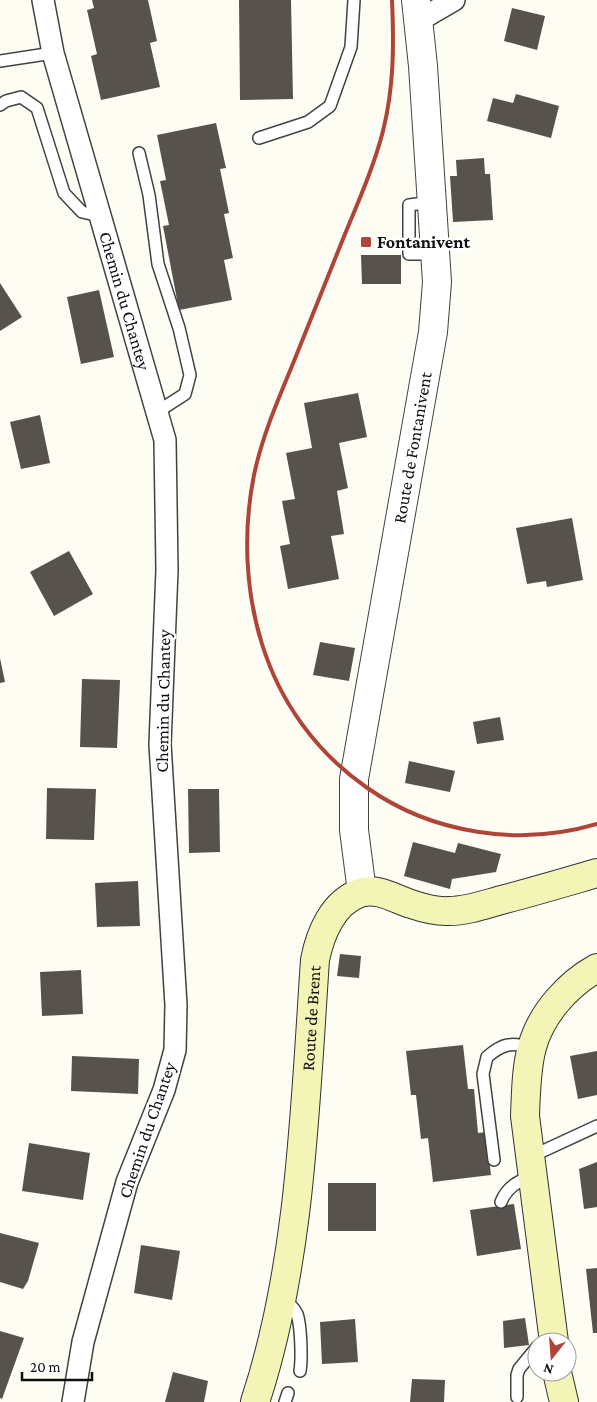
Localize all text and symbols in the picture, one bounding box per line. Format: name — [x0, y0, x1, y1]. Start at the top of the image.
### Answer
street label: Chemin du Chantey — [95, 229, 154, 373]
place label: Fontanivent — [377, 232, 470, 252]
marker: Fontanivent — [359, 235, 373, 249]
street label: Route de Fontanivent — [389, 369, 436, 525]
street label: Chemin du Chantey — [152, 629, 174, 773]
street label: Route de Brent — [298, 964, 325, 1072]
street label: Chemin du Chantey — [114, 1058, 180, 1201]
north arrow — [527, 1332, 577, 1382]
scale bar — [22, 1350, 92, 1382]
text: 20 m — [30, 1359, 61, 1375]
text: N — [541, 1360, 555, 1378]

